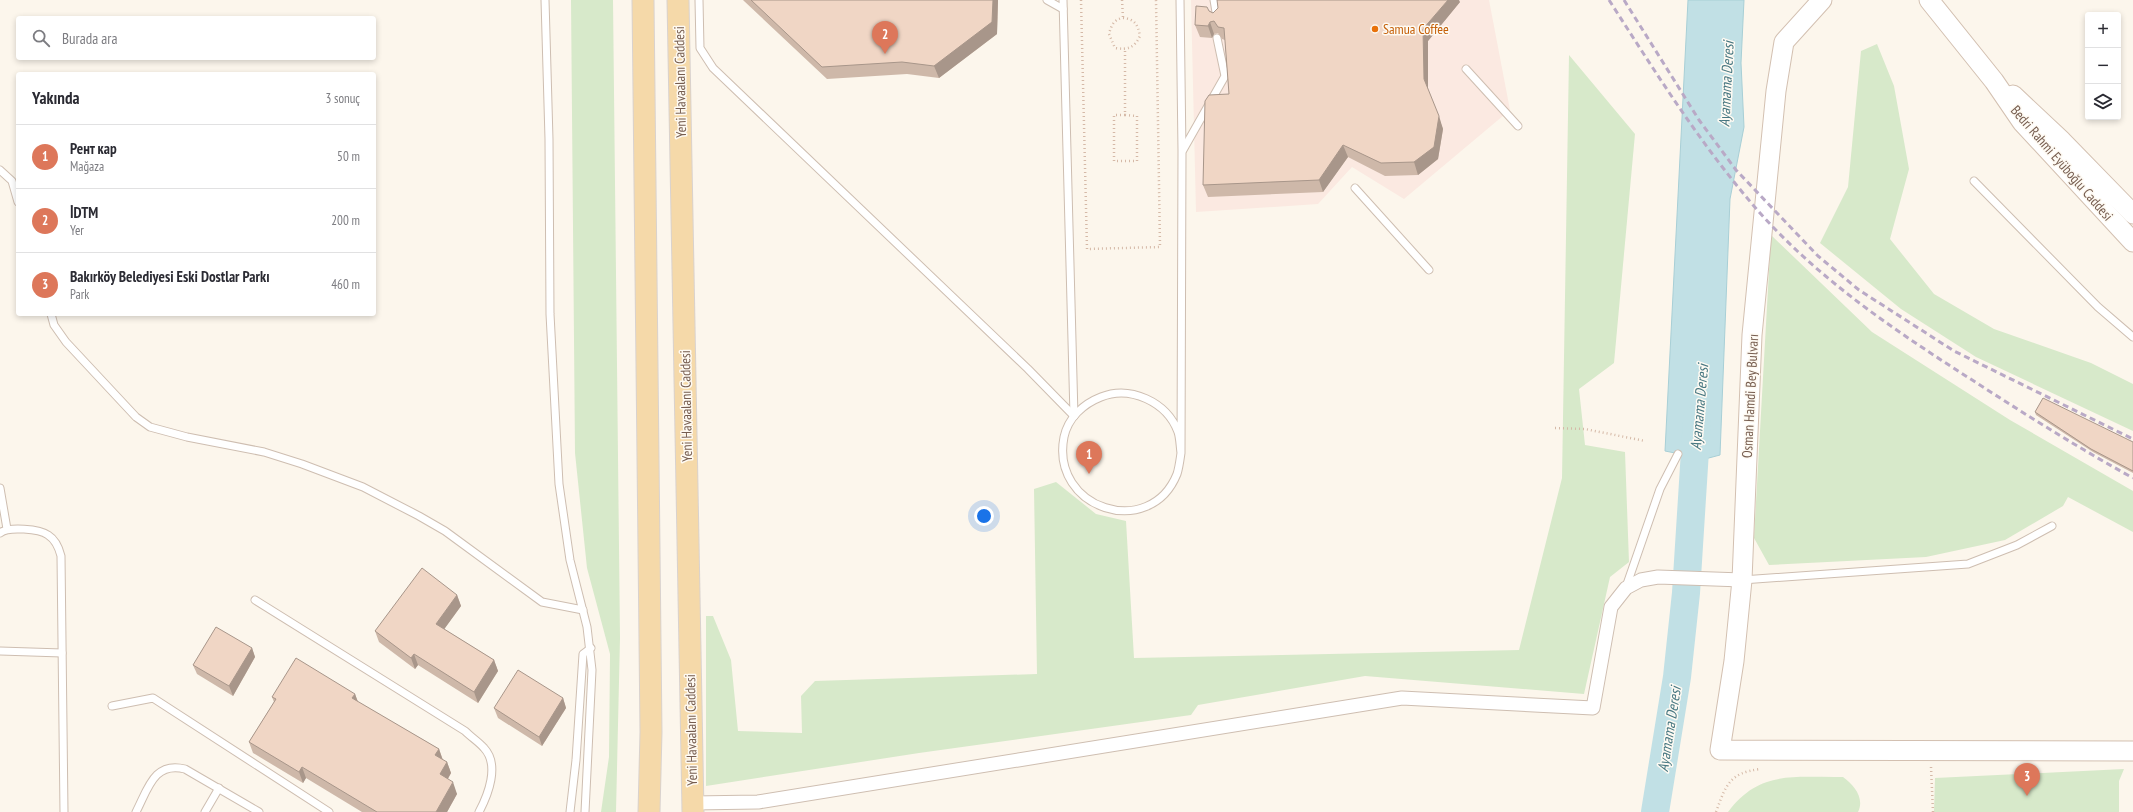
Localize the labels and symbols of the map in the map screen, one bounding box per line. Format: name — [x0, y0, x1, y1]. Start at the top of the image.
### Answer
place label: Samua Coffee — [1383, 20, 1449, 38]
pin: 2 — [872, 21, 898, 54]
marker: Samua Coffee — [1370, 24, 1380, 34]
street label: Yeni Havaalanı Caddesi — [670, 26, 690, 138]
water label: Ayamama Deresi — [1714, 39, 1738, 127]
street label: Bedri Rahmi Eyüboğlu Caddesi — [2007, 102, 2117, 224]
street label: Osman Hamdi Bey Bulvarı — [1738, 333, 1762, 459]
street label: Yeni Havaalanı Caddesi — [676, 350, 696, 462]
water label: Ayamama Deresi — [1686, 362, 1712, 451]
pin: 1 — [1076, 441, 1102, 474]
your location — [974, 506, 994, 526]
street label: Yeni Havaalanı Caddesi — [681, 674, 701, 786]
water label: Ayamama Deresi — [1653, 683, 1685, 773]
pin: 3 — [2014, 763, 2040, 796]

